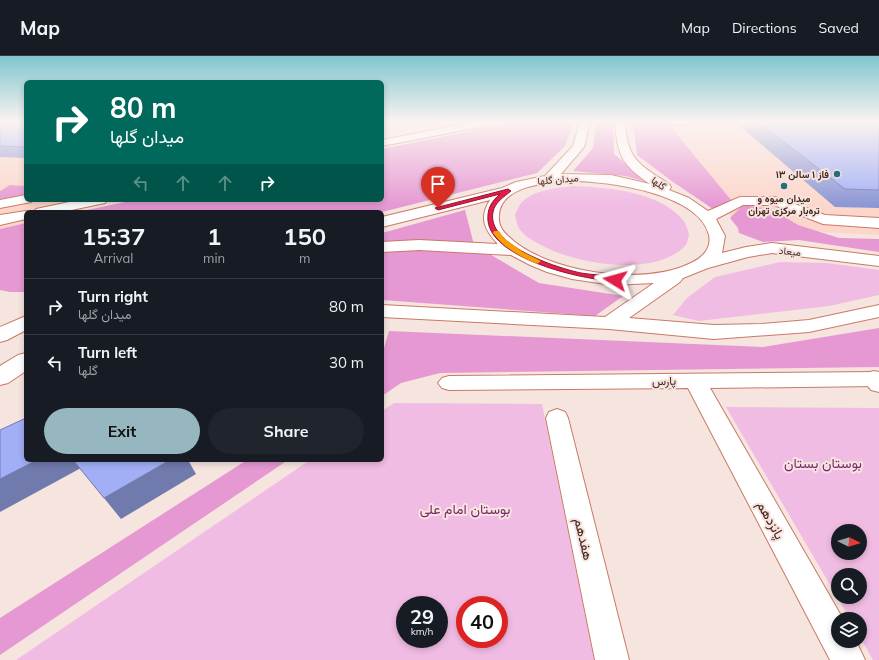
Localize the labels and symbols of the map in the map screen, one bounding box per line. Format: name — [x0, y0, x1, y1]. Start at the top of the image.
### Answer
pin — [421, 167, 455, 208]
place label: فاز ۱ سالن ۱۳ — [776, 168, 829, 181]
marker: فاز ۱ سالن ۱۳ — [832, 169, 842, 179]
street label: میدان گلها — [537, 171, 579, 188]
street label: گلها — [649, 174, 669, 193]
marker: میدان میوه و تره‌بار مرکزی تهران — [779, 181, 789, 191]
place label: میدان میوه و تره‌بار مرکزی تهران — [748, 192, 820, 217]
street label: میعاد — [778, 244, 802, 259]
position arrow — [594, 259, 636, 301]
street label: پارس — [652, 373, 677, 389]
park label: بوستان بستان — [784, 454, 862, 472]
street label: پانزدهم — [752, 497, 789, 543]
park label: بوستان امام علی — [420, 500, 510, 518]
street label: هفدهم — [570, 516, 598, 562]
north arrow — [831, 524, 867, 560]
speed limit sign: 40 — [456, 596, 508, 648]

